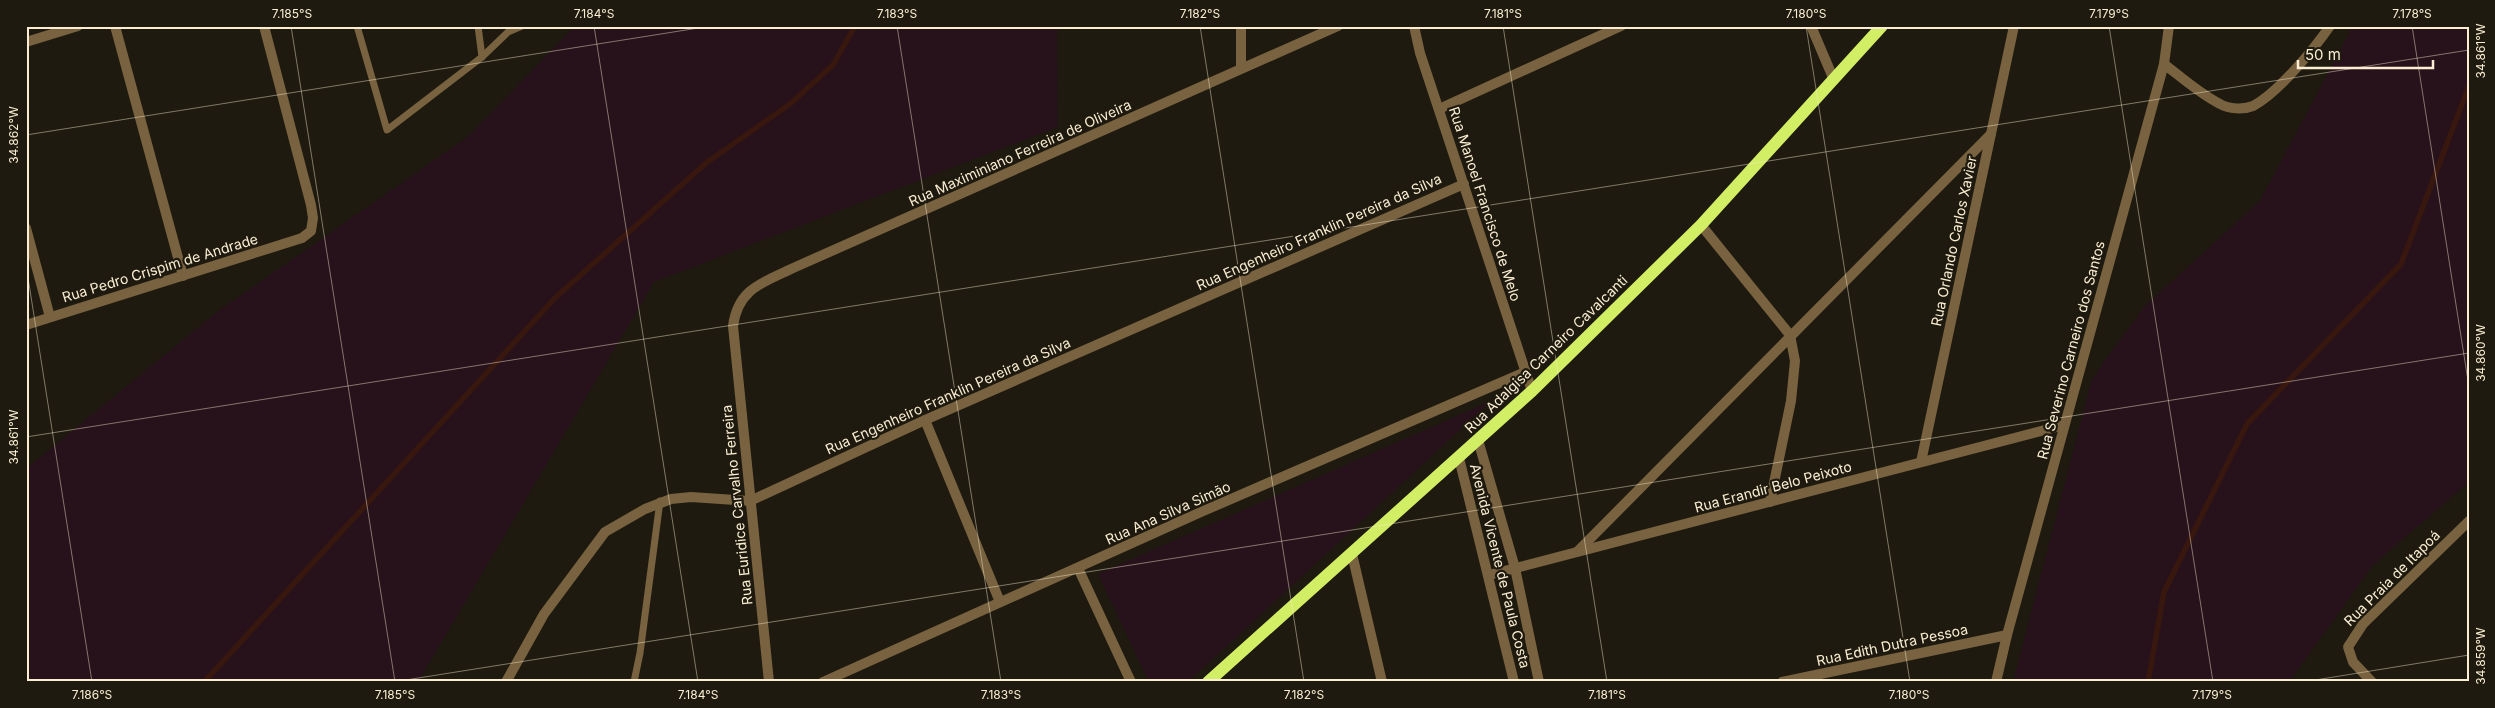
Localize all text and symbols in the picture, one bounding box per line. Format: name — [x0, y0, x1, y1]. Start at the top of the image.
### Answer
text: 7.185°S — [272, 6, 313, 21]
text: 7.184°S — [574, 6, 615, 21]
text: 7.183°S — [877, 6, 918, 21]
text: 7.182°S — [1180, 6, 1221, 21]
text: 7.181°S — [1484, 6, 1522, 21]
text: 7.180°S — [1786, 6, 1827, 21]
text: 7.179°S — [2089, 6, 2129, 21]
text: 7.178°S — [2392, 6, 2432, 21]
text: 34.861°W — [2473, 23, 2488, 78]
scale bar — [2298, 38, 2432, 70]
text: 50 m — [2305, 45, 2341, 64]
street label: Rua Maximiniano Ferreira de Oliveira — [906, 96, 1134, 209]
street label: Rua Manoel Francisco de Melo — [1446, 105, 1525, 303]
text: 34.862°W — [6, 106, 21, 164]
street label: Rua Orlando Carlos Xavier — [1927, 154, 1980, 328]
street label: Rua Engenheiro Franklin Pereira da Silva — [1194, 170, 1444, 294]
street label: Rua Pedro Crispim de Andrade — [60, 230, 260, 305]
street label: Rua Severino Carneiro dos Santos — [2033, 239, 2108, 461]
street label: Rua Adalgisa Carneiro Cavalcanti — [1461, 271, 1631, 436]
text: 34.860°W — [2473, 324, 2488, 382]
street label: Rua Engenheiro Franklin Pereira da Silva — [823, 334, 1073, 458]
street label: Rua Euridice Carvalho Ferreira — [718, 404, 755, 606]
text: 34.861°W — [6, 409, 21, 464]
street label: Rua Erandir Belo Peixoto — [1692, 457, 1853, 516]
street label: Avenida Vicente de Paula Costa — [1467, 462, 1534, 670]
street label: Rua Ana Silva Simão — [1103, 477, 1233, 548]
street label: Rua Praia de Itapoá — [2340, 526, 2443, 629]
street label: Rua Edith Dutra Pessoa — [1815, 620, 1969, 669]
text: 34.859°W — [2473, 627, 2488, 685]
text: 7.186°S — [72, 687, 113, 702]
text: 7.185°S — [375, 687, 416, 702]
text: 7.184°S — [678, 687, 719, 702]
text: 7.183°S — [981, 687, 1022, 702]
text: 7.182°S — [1284, 687, 1325, 702]
text: 7.181°S — [1588, 687, 1626, 702]
text: 7.180°S — [1889, 687, 1930, 702]
text: 7.179°S — [2192, 687, 2232, 702]

